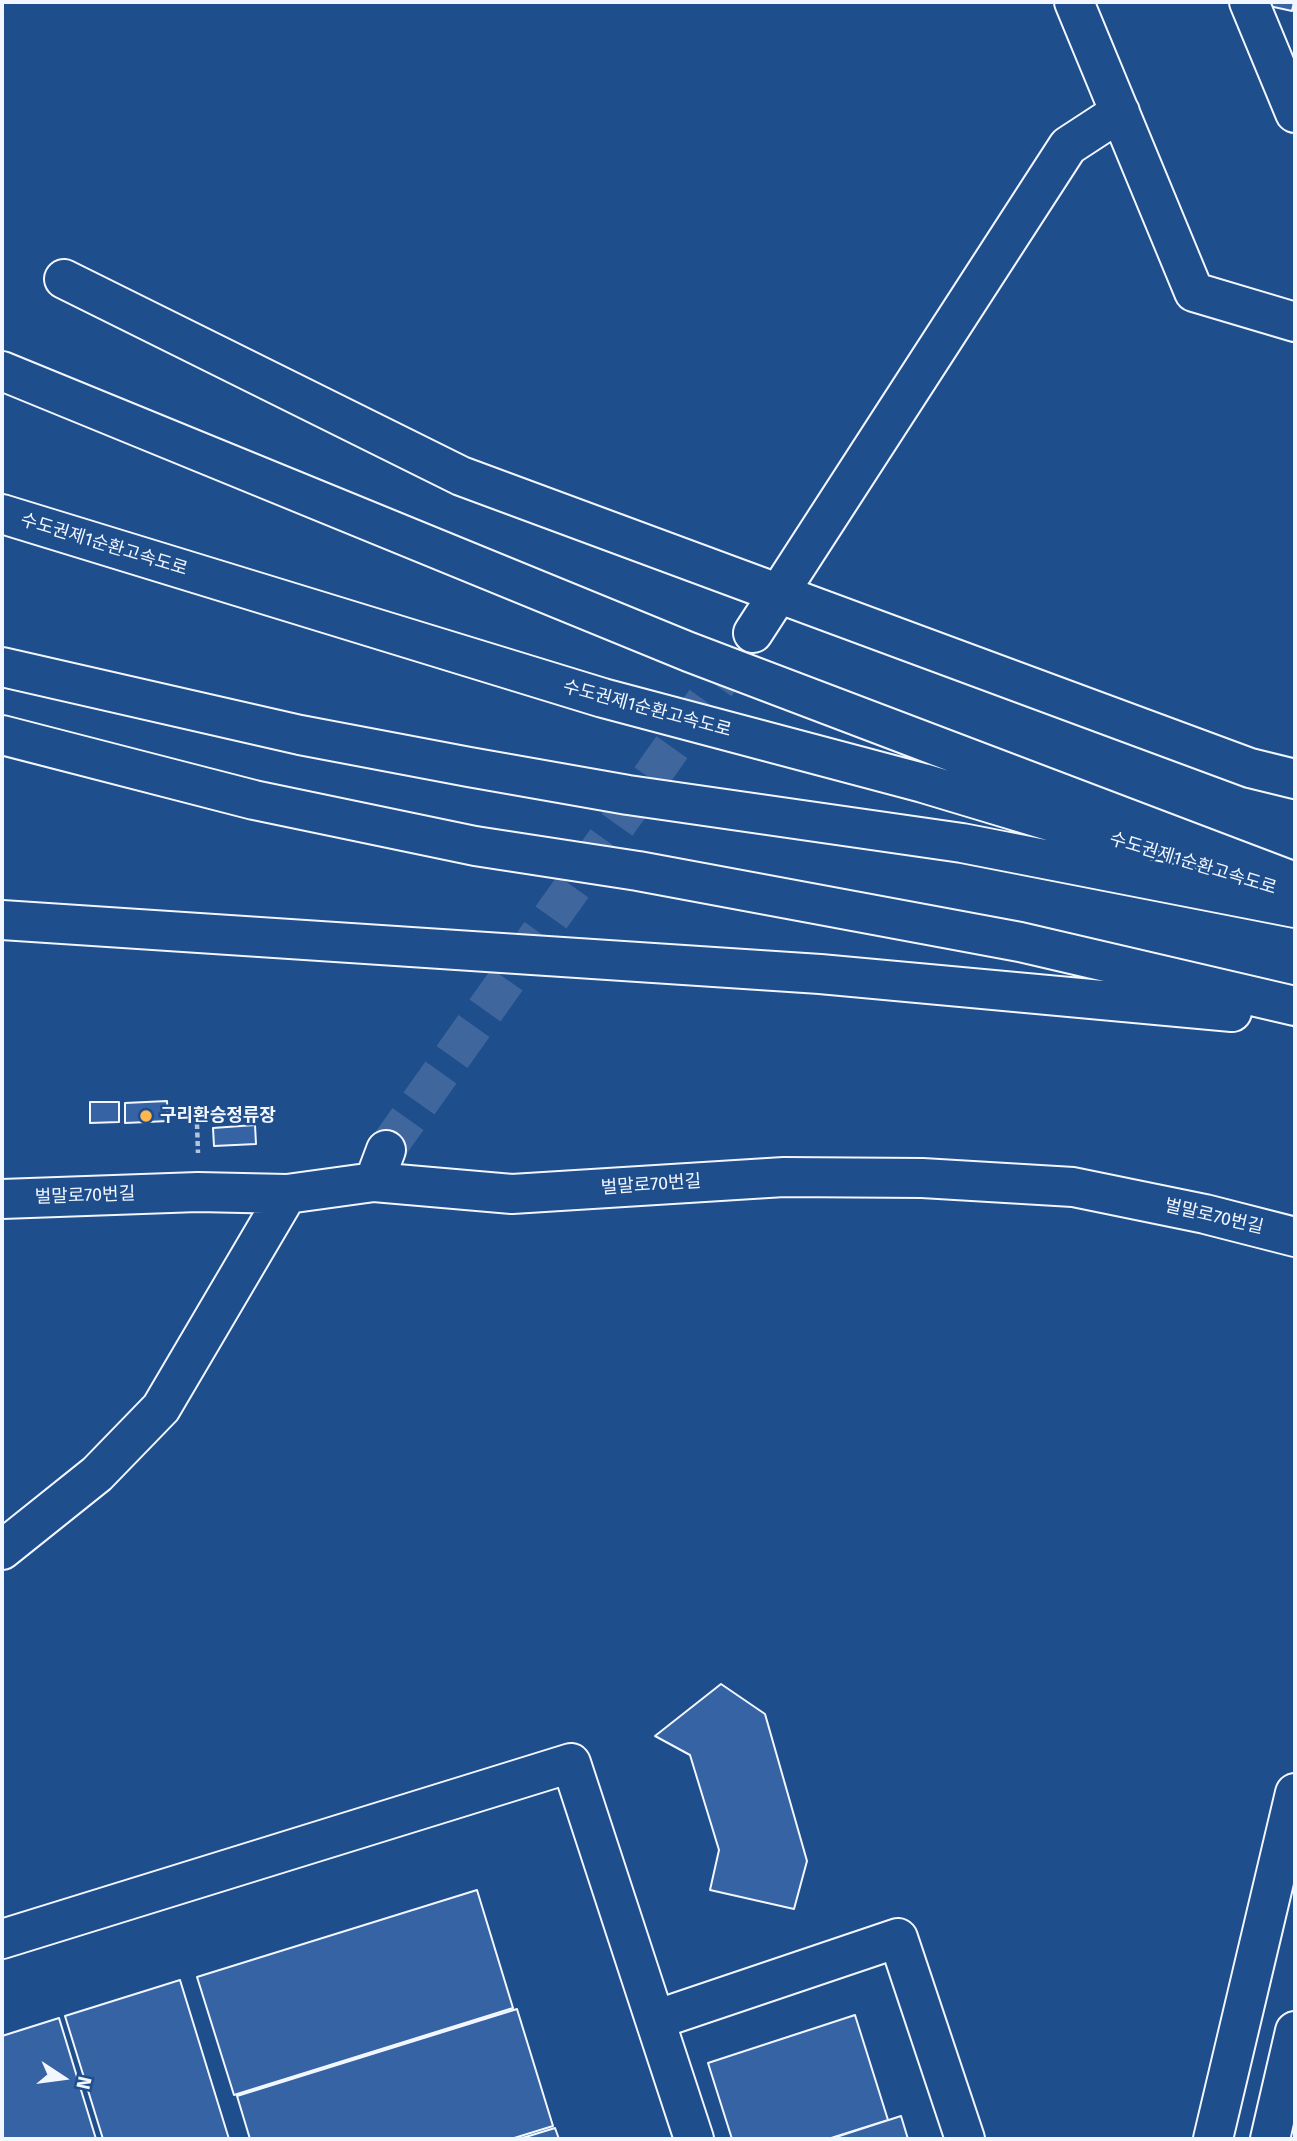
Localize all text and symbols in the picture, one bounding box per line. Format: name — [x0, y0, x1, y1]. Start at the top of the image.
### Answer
street label: 수도권제1순환고속도로 — [18, 509, 190, 581]
street label: 수도권제1순환고속도로 — [560, 676, 734, 742]
street label: 수도권제1순환고속도로 — [1107, 828, 1279, 900]
place label: 구리환승정류장 — [160, 1105, 276, 1127]
marker: 구리환승정류장 — [138, 1108, 154, 1124]
street label: 벌말로70번길 — [600, 1171, 702, 1199]
street label: 벌말로70번길 — [34, 1183, 136, 1209]
street label: 벌말로70번길 — [1163, 1195, 1265, 1239]
north arrow — [28, 2043, 98, 2113]
text: N — [71, 2074, 97, 2092]

